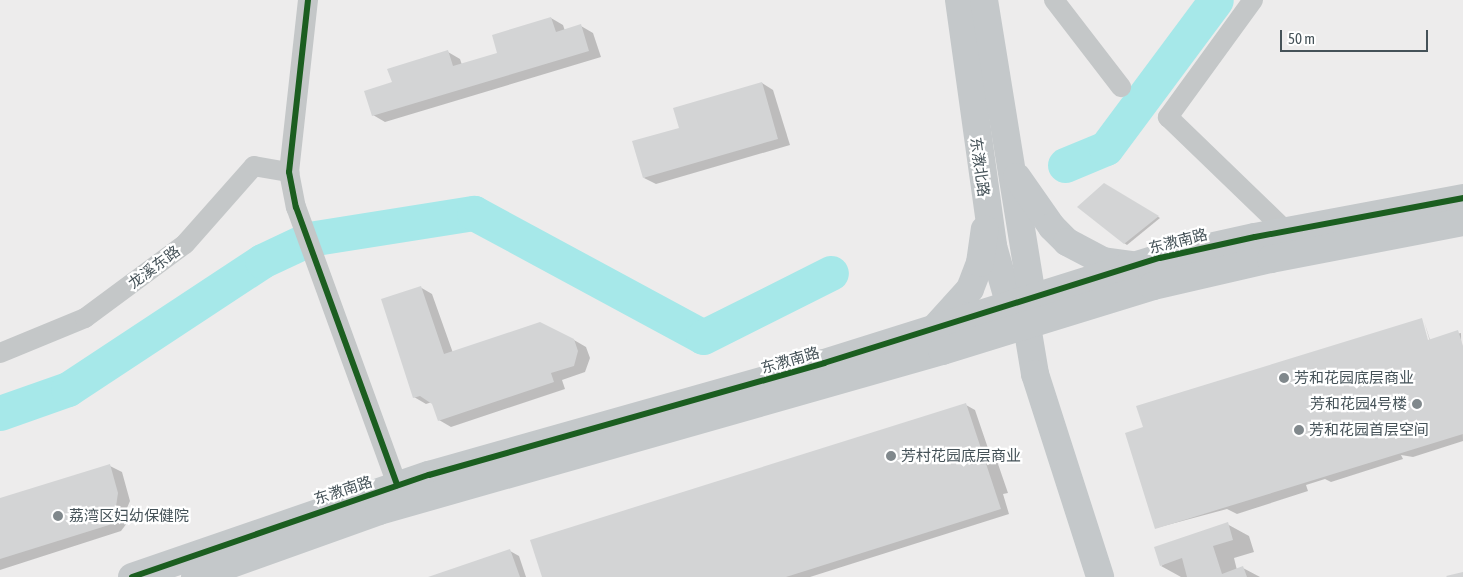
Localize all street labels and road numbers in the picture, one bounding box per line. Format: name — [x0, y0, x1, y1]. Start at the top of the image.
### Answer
street label: 东漖北路 — [967, 136, 993, 198]
street label: 东漖南路 — [1147, 225, 1209, 257]
street label: 龙溪东路 — [125, 242, 183, 292]
street label: 东漖南路 — [759, 343, 821, 377]
street label: 东漖南路 — [312, 472, 374, 508]

